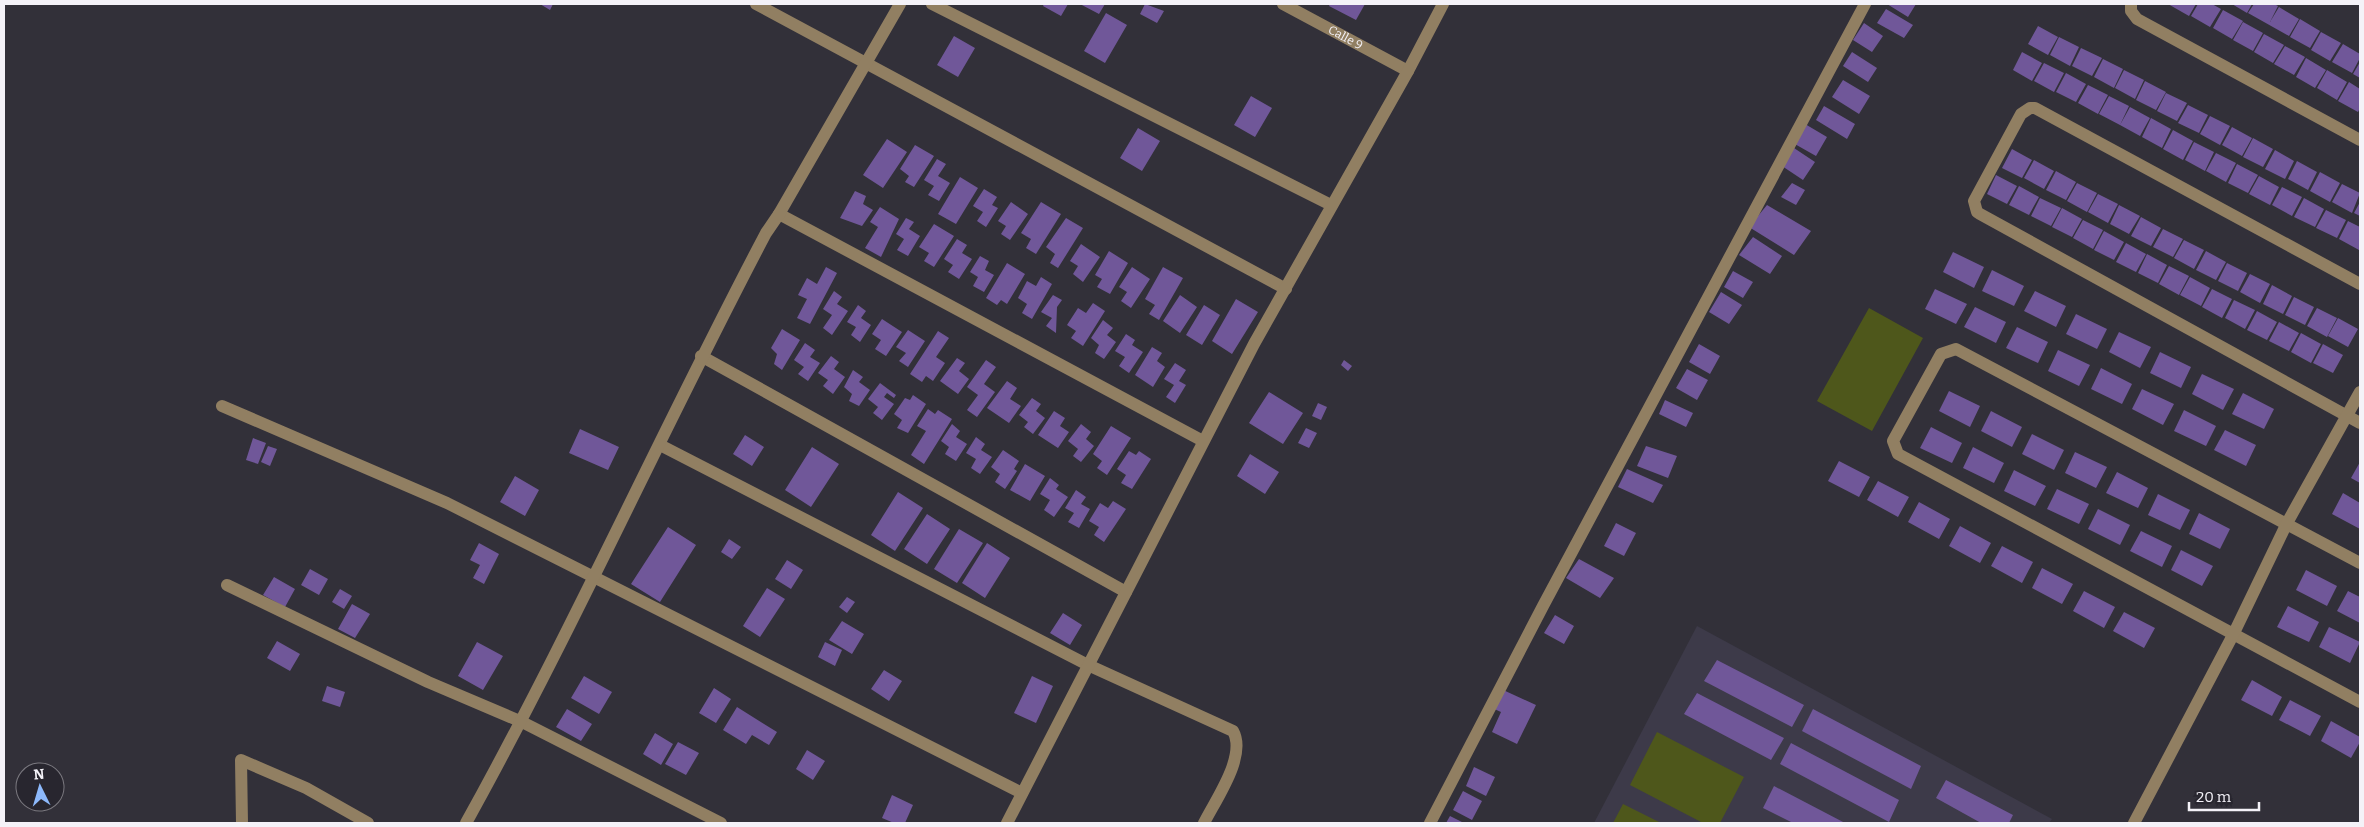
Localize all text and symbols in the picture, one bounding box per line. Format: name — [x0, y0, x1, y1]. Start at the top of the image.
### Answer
street label: Calle 9 — [1326, 23, 1365, 52]
north arrow — [15, 762, 65, 812]
text: N — [33, 766, 45, 783]
scale bar — [2189, 780, 2259, 812]
text: 20 m — [2196, 788, 2232, 806]

